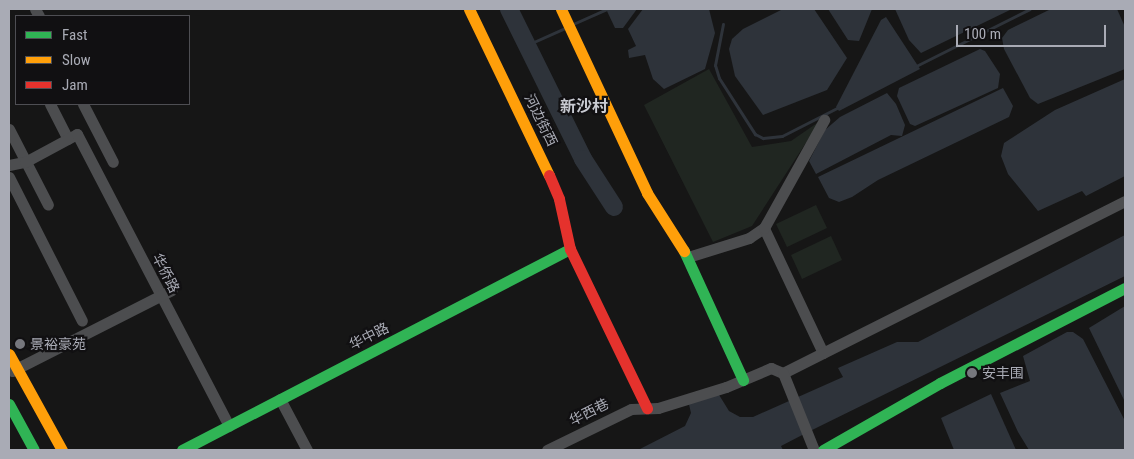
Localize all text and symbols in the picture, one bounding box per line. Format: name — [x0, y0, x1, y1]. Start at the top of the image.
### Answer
legend — [15, 15, 190, 105]
scale bar — [959, 15, 1109, 47]
text: 100 m — [964, 25, 1001, 43]
text: Fast — [62, 26, 87, 44]
text: Slow — [62, 51, 91, 69]
text: Jam — [62, 76, 88, 94]
street label: 河边街西 — [521, 91, 561, 149]
district label: 新沙村 — [560, 97, 608, 117]
street label: 华侨路 — [149, 250, 183, 296]
street label: 华中路 — [346, 319, 392, 353]
place label: 景裕豪苑 — [30, 336, 86, 352]
marker: 景裕豪苑 — [14, 338, 26, 350]
place label: 安丰围 — [982, 365, 1024, 381]
marker: 安丰围 — [966, 367, 978, 379]
street label: 华西巷 — [566, 395, 612, 429]

